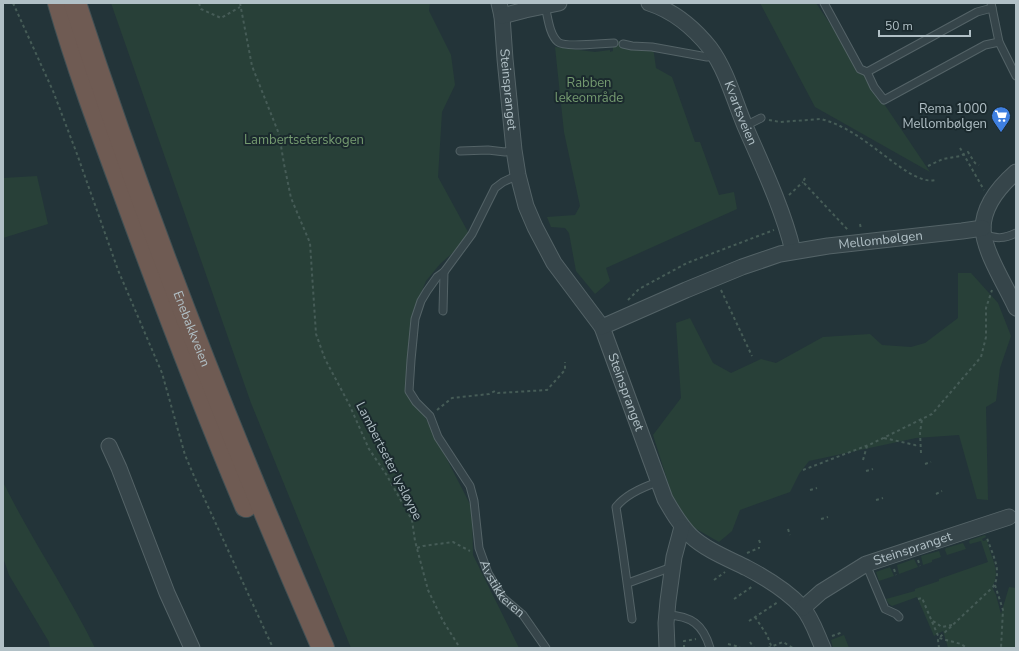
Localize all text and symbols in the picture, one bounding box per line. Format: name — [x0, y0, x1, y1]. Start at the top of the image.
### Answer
scale bar — [879, 12, 970, 38]
text: 50 m — [885, 18, 913, 34]
street label: Steinspranget — [495, 48, 521, 131]
park label: Rabben lekeområde — [555, 74, 623, 107]
street label: Kvartsveien — [720, 78, 761, 148]
place label: Rema 1000 Mellombølgen — [902, 100, 987, 133]
supermarket icon: Rema 1000 Mellombølgen — [990, 105, 1012, 133]
park label: Lambertseterskogen — [244, 131, 364, 149]
street label: Mellombølgen — [837, 226, 924, 254]
street label: Enebakkveien — [168, 288, 214, 369]
street label: Steinspranget — [603, 351, 648, 434]
street label: Lambertseter lysløype — [351, 399, 427, 523]
street label: Steinspranget — [871, 527, 954, 570]
street label: Avstikkeren — [475, 558, 529, 622]

